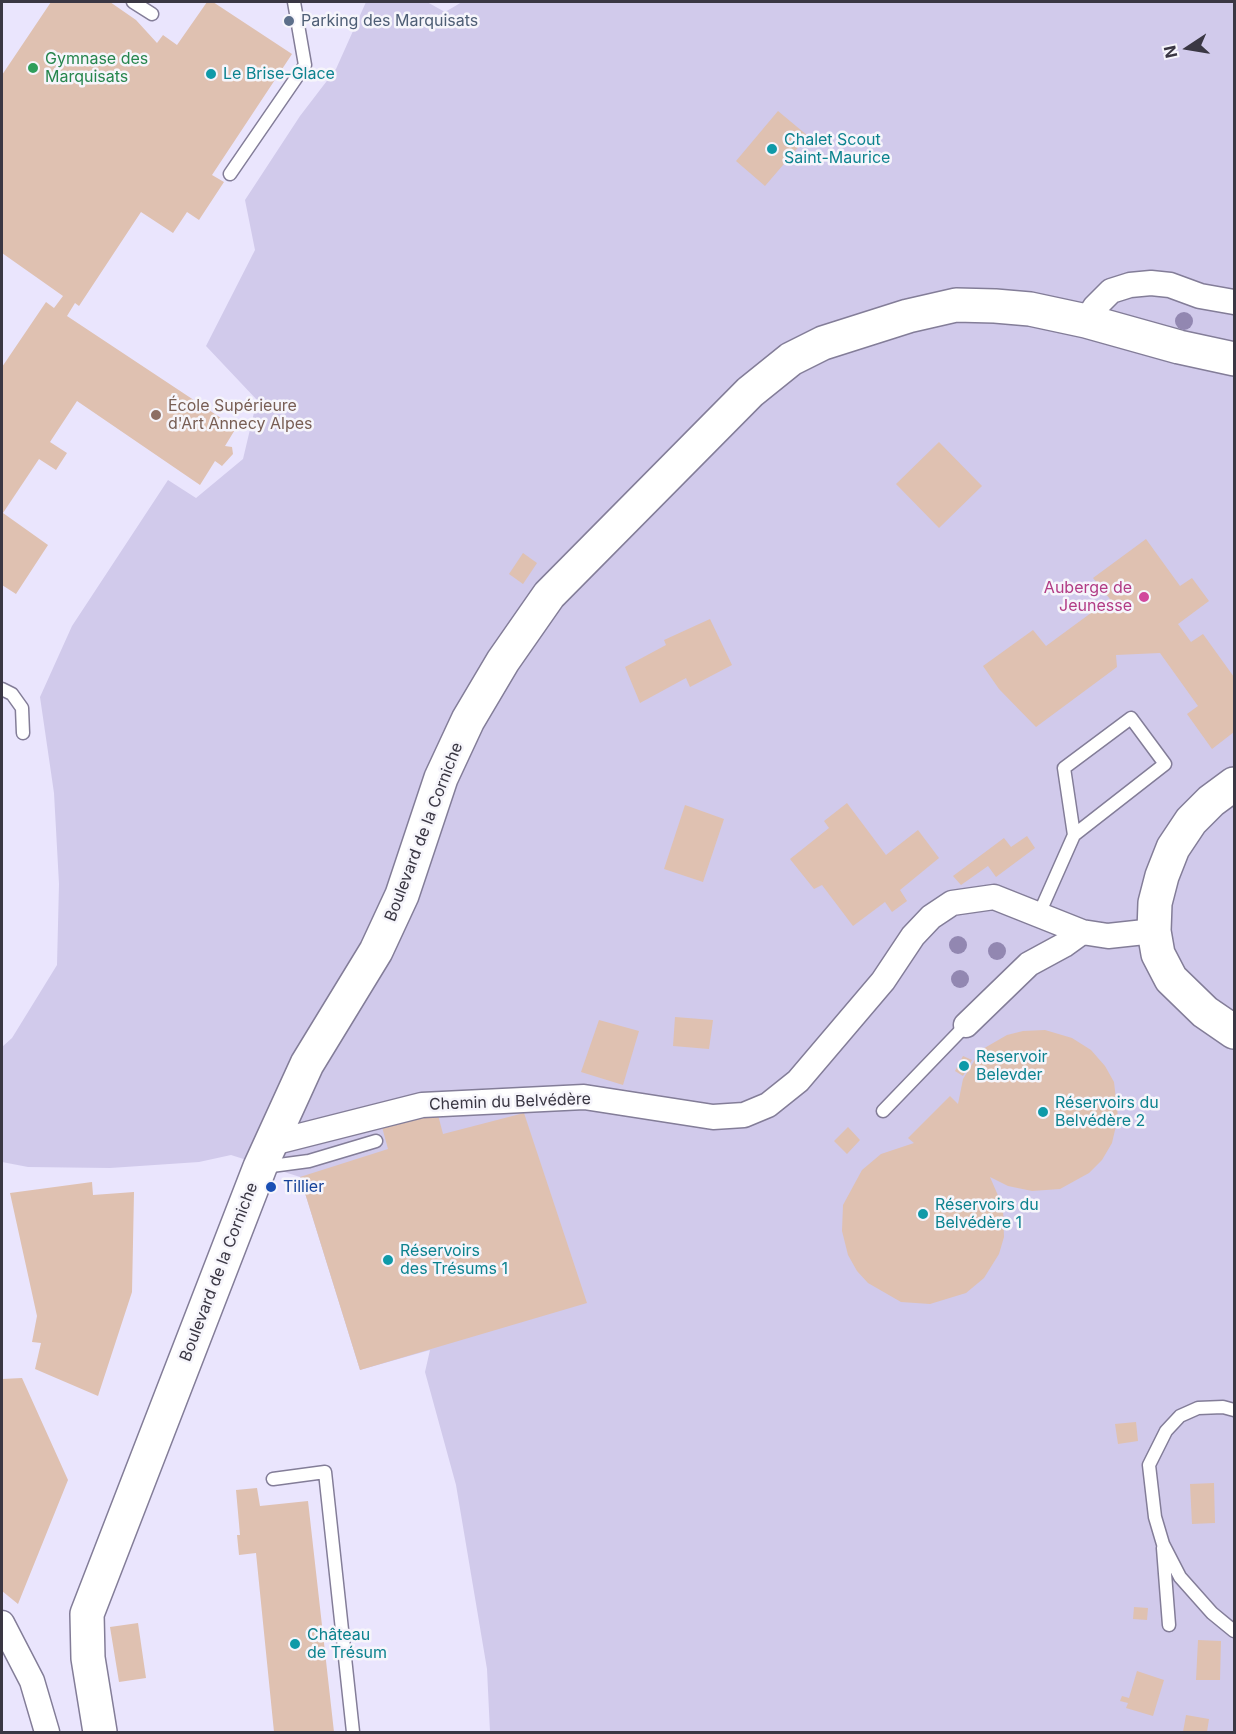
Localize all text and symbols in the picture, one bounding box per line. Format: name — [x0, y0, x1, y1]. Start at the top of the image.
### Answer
place label: Parking des Marquisats — [301, 11, 478, 31]
marker: Parking des Marquisats — [282, 14, 296, 28]
north arrow — [1158, 18, 1218, 78]
text: N — [1159, 44, 1181, 60]
place label: Gymnase des Marquisats — [45, 49, 148, 87]
marker: Gymnase des Marquisats — [26, 61, 40, 75]
place label: Le Brise-Glace — [223, 64, 335, 84]
marker: Le Brise-Glace — [204, 67, 218, 81]
place label: Chalet Scout Saint-Maurice — [784, 130, 890, 168]
marker: Chalet Scout Saint-Maurice — [765, 142, 779, 156]
place label: École Supérieure d'Art Annecy Alpes — [168, 396, 312, 434]
marker: École Supérieure d'Art Annecy Alpes — [149, 408, 163, 422]
place label: Auberge de Jeunesse — [1044, 578, 1132, 616]
marker: Auberge de Jeunesse — [1137, 590, 1151, 604]
street label: Boulevard de la Corniche — [381, 740, 467, 924]
place label: Reservoir Belevder — [976, 1047, 1048, 1085]
marker: Reservoir Belevder — [957, 1059, 971, 1073]
street label: Chemin du Belvédère — [429, 1090, 591, 1114]
place label: Réservoirs du Belvédère 2 — [1055, 1093, 1159, 1131]
marker: Réservoirs du Belvédère 2 — [1036, 1105, 1050, 1119]
place label: Tillier — [283, 1177, 324, 1197]
street label: Boulevard de la Corniche — [176, 1180, 262, 1364]
marker: Tillier — [264, 1180, 278, 1194]
place label: Réservoirs du Belvédère 1 — [935, 1195, 1039, 1233]
marker: Réservoirs du Belvédère 1 — [916, 1207, 930, 1221]
place label: Réservoirs des Trésums 1 — [400, 1241, 508, 1279]
marker: Réservoirs des Trésums 1 — [381, 1253, 395, 1267]
place label: Château de Trésum — [307, 1625, 387, 1663]
marker: Château de Trésum — [288, 1637, 302, 1651]

